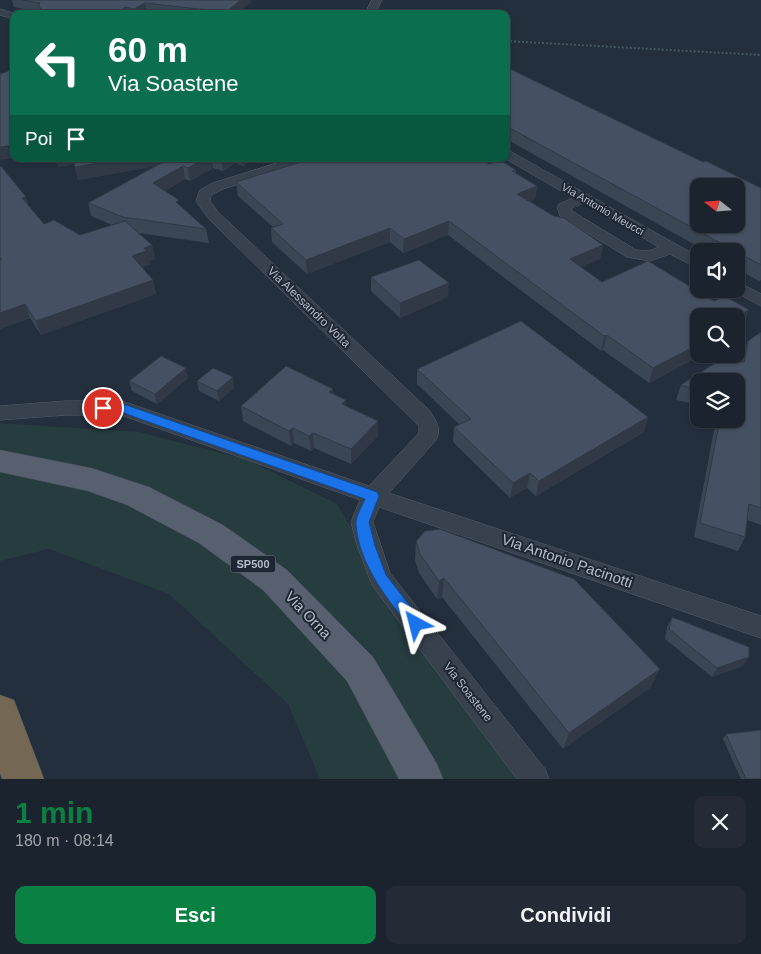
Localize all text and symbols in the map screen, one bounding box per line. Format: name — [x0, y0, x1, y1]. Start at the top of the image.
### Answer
icon: left — [25, 30, 90, 95]
text: 60 m — [108, 30, 188, 69]
text: Via Soastene — [108, 71, 238, 96]
icon: arrive — [62, 125, 90, 153]
text: Poi — [25, 128, 52, 149]
north arrow — [690, 178, 745, 232]
map controls — [690, 178, 745, 428]
street label: Via Antonio Meucci — [560, 180, 646, 238]
button: sound — [690, 243, 745, 298]
street label: Via Alessandro Volta — [265, 264, 354, 350]
button: search — [690, 308, 745, 363]
button: layers — [690, 373, 745, 428]
pin — [82, 387, 124, 429]
icon: arrive — [89, 394, 117, 422]
street label: Via Antonio Pacinotti — [499, 530, 635, 591]
road number: SP500 — [230, 556, 276, 572]
street label: Via Orna — [282, 588, 335, 642]
position arrow — [389, 597, 441, 649]
street label: Via Soastene — [441, 660, 496, 725]
text: 1 min — [15, 796, 93, 829]
button: close — [694, 796, 746, 848]
text: 180 m · 08:14 — [15, 832, 114, 849]
button: Esci — [15, 886, 376, 944]
button: Condividi — [386, 886, 746, 944]

